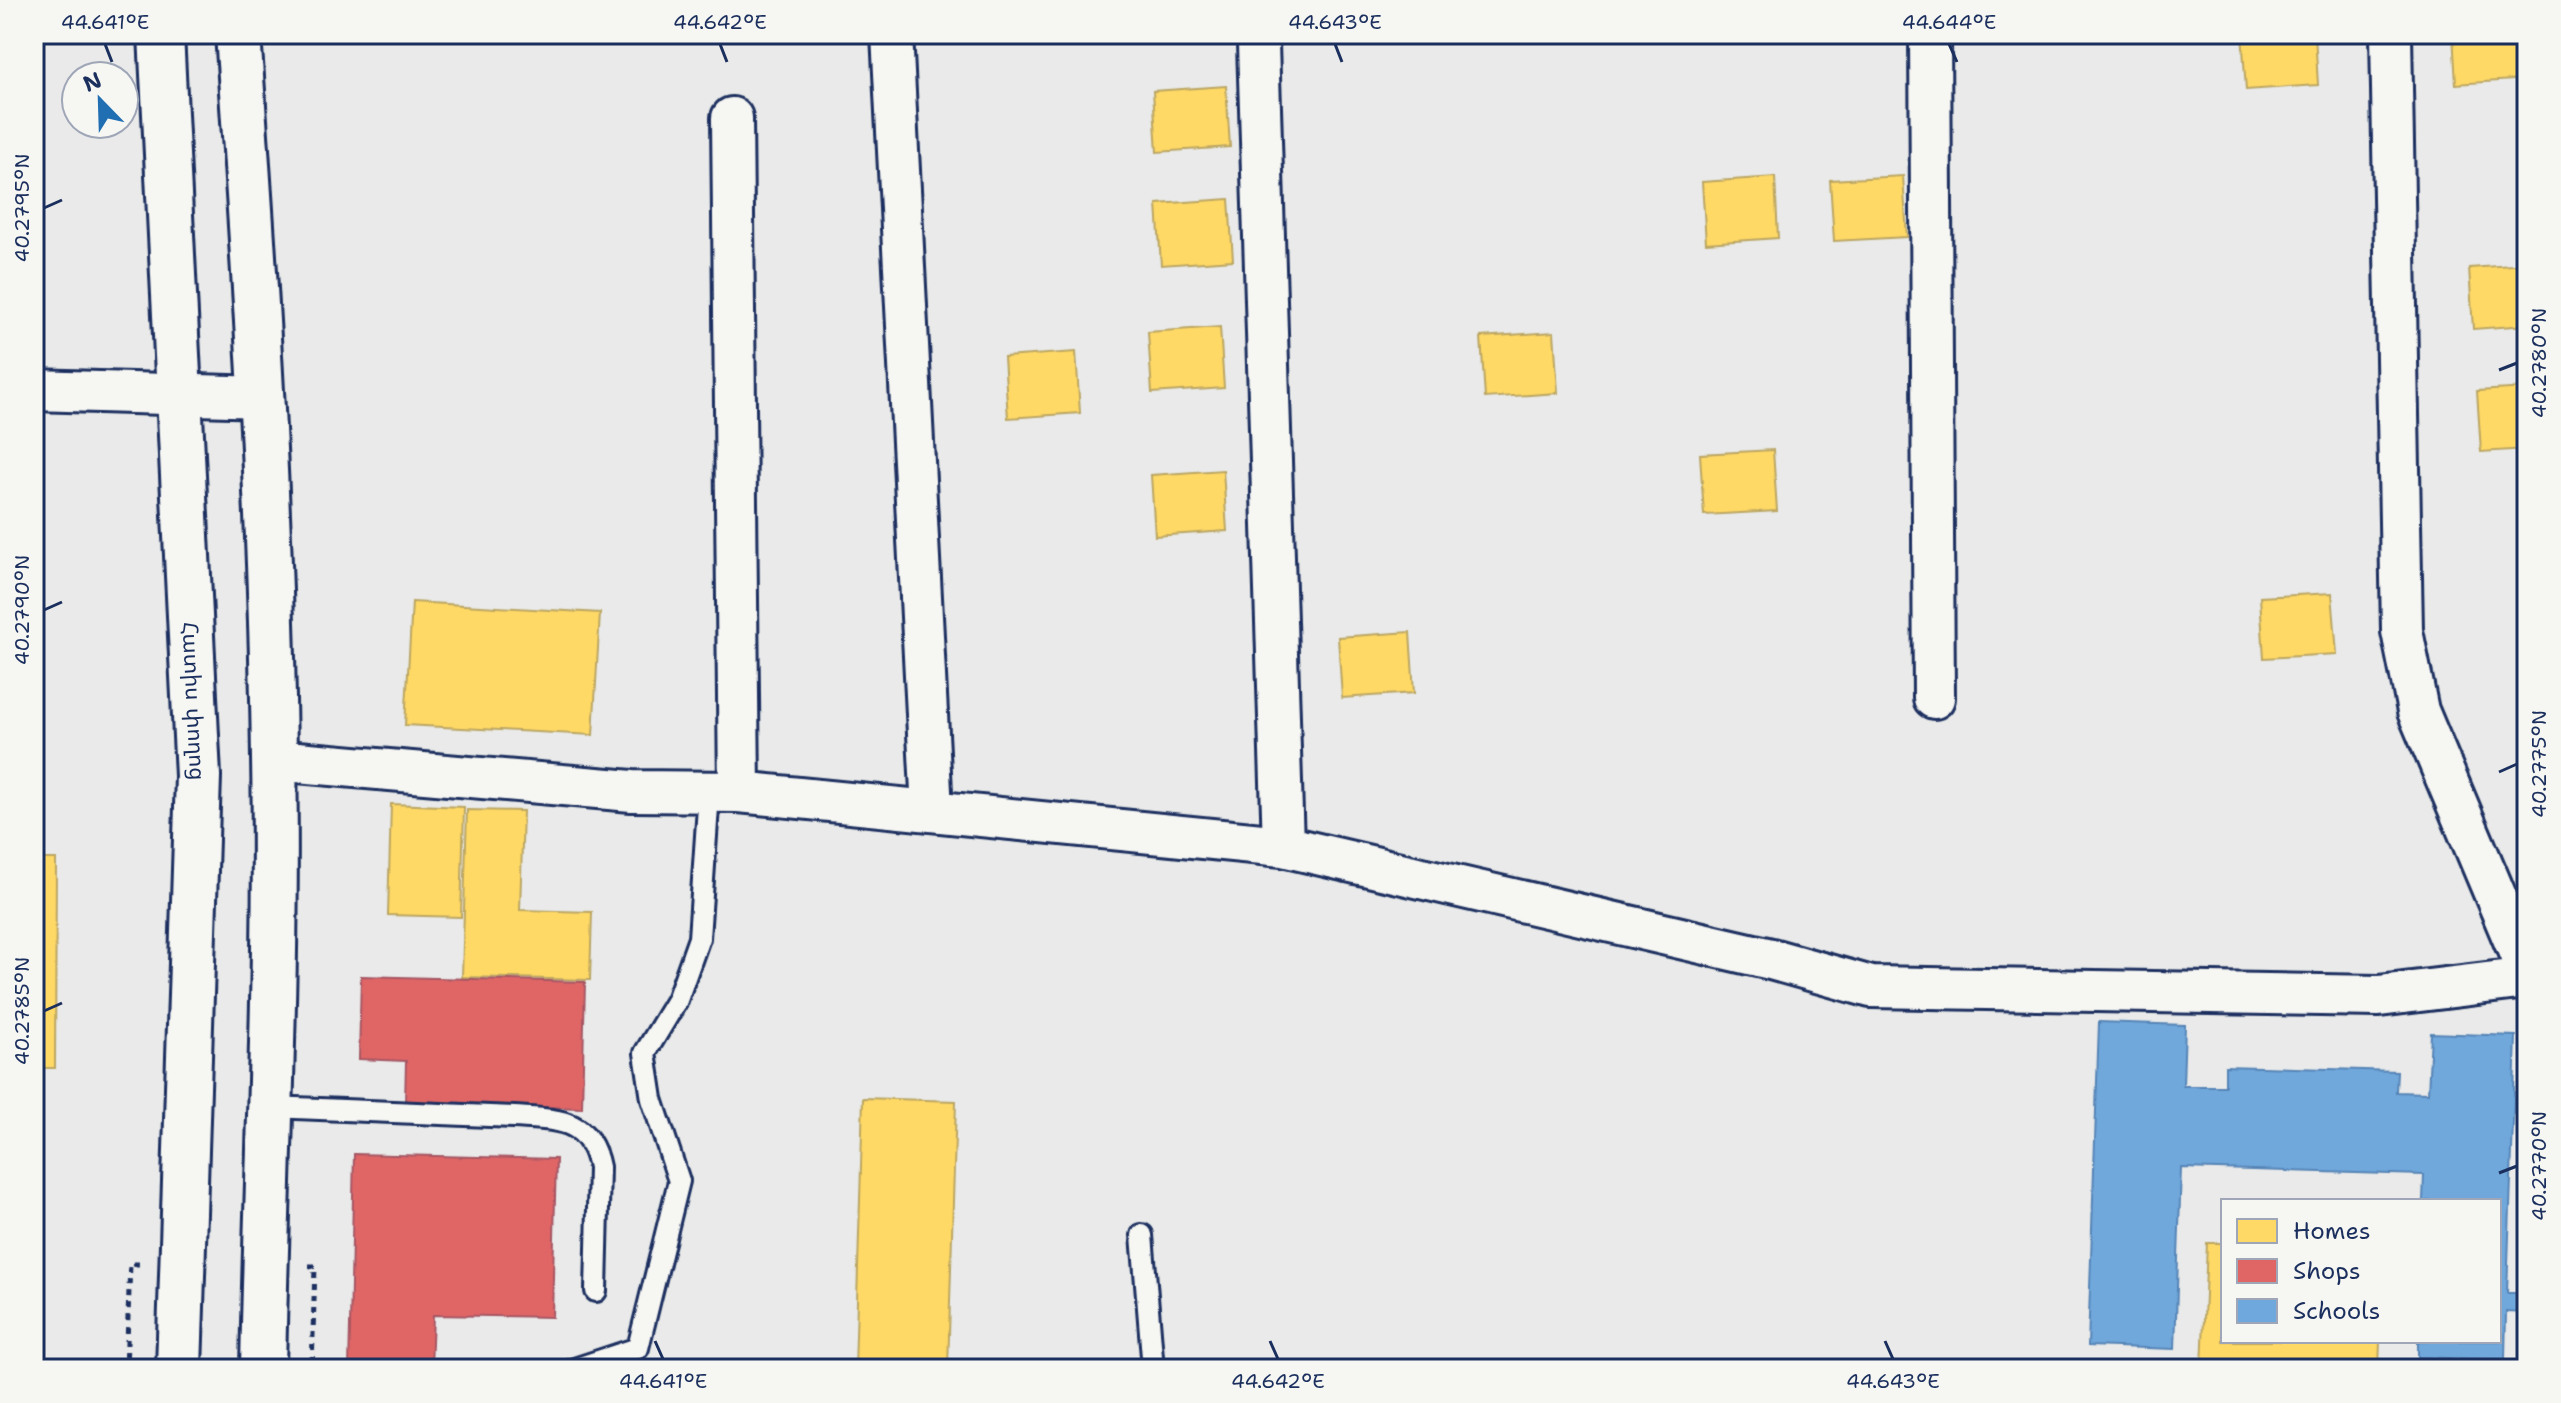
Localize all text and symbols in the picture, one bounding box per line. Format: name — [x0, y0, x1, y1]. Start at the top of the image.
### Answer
text: 44.641°E — [61, 9, 149, 35]
text: 44.642°E — [673, 9, 767, 35]
text: 44.643°E — [1288, 9, 1382, 35]
text: 44.644°E — [1902, 9, 1996, 35]
north arrow — [60, 60, 140, 140]
text: N — [79, 65, 106, 99]
text: 40.2795°N — [9, 154, 35, 262]
text: 40.2780°N — [2526, 308, 2552, 418]
text: 40.2790°N — [9, 555, 35, 665]
street label: Հատիս փողոց — [176, 621, 213, 781]
text: 40.2775°N — [2526, 710, 2552, 818]
text: 40.2785°N — [9, 957, 35, 1065]
text: 40.2770°N — [2526, 1111, 2552, 1221]
legend — [2221, 1199, 2501, 1343]
text: Homes — [2293, 1215, 2371, 1247]
text: Shops — [2293, 1255, 2361, 1287]
text: Schools — [2293, 1295, 2380, 1327]
text: 44.641°E — [619, 1368, 707, 1394]
text: 44.642°E — [1231, 1368, 1325, 1394]
text: 44.643°E — [1846, 1368, 1940, 1394]

